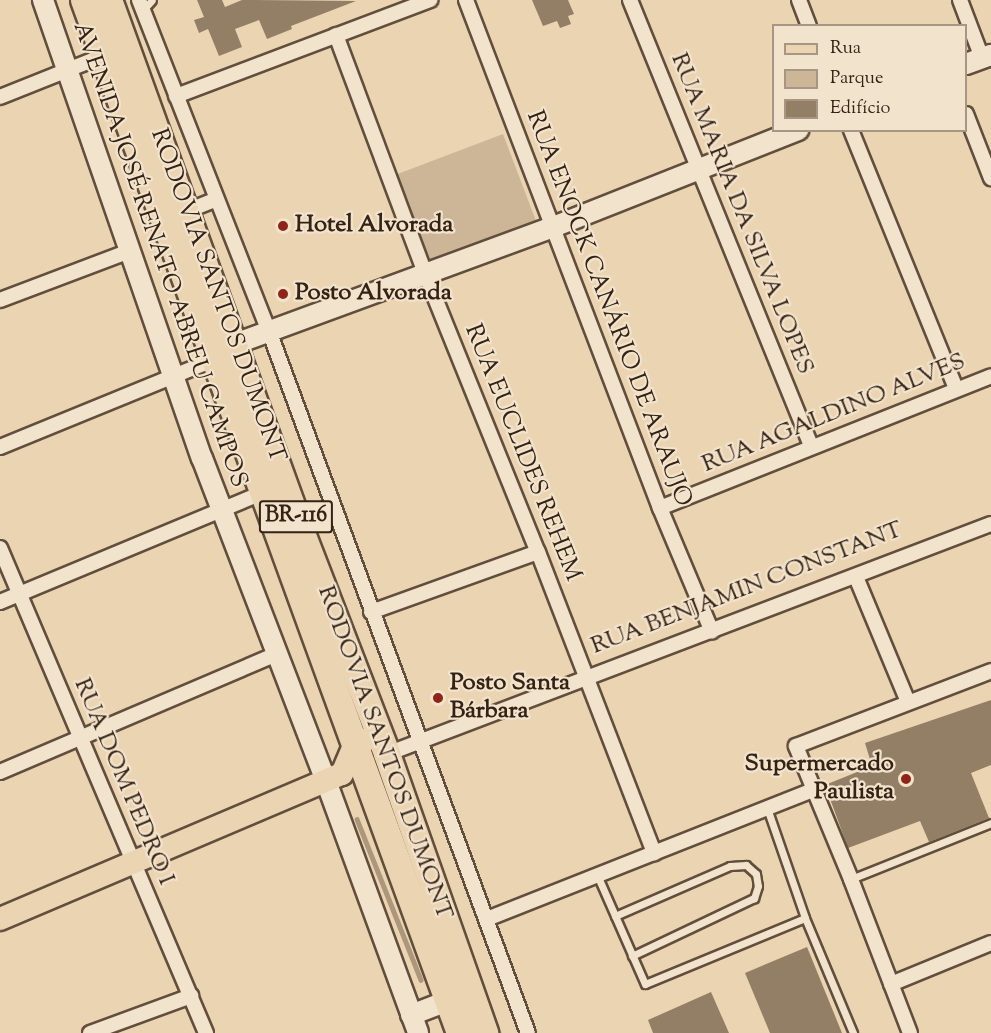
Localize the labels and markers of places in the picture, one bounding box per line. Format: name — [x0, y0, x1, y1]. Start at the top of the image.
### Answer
place label: Hotel Alvorada — [295, 212, 453, 240]
marker: Hotel Alvorada — [276, 219, 290, 233]
place label: Posto Alvorada — [295, 280, 452, 308]
marker: Posto Alvorada — [276, 287, 290, 301]
place label: Posto Santa Bárbara — [450, 670, 570, 726]
marker: Posto Santa Bárbara — [431, 691, 445, 705]
place label: Supermercado Paulista — [745, 751, 894, 807]
marker: Supermercado Paulista — [899, 772, 913, 786]

